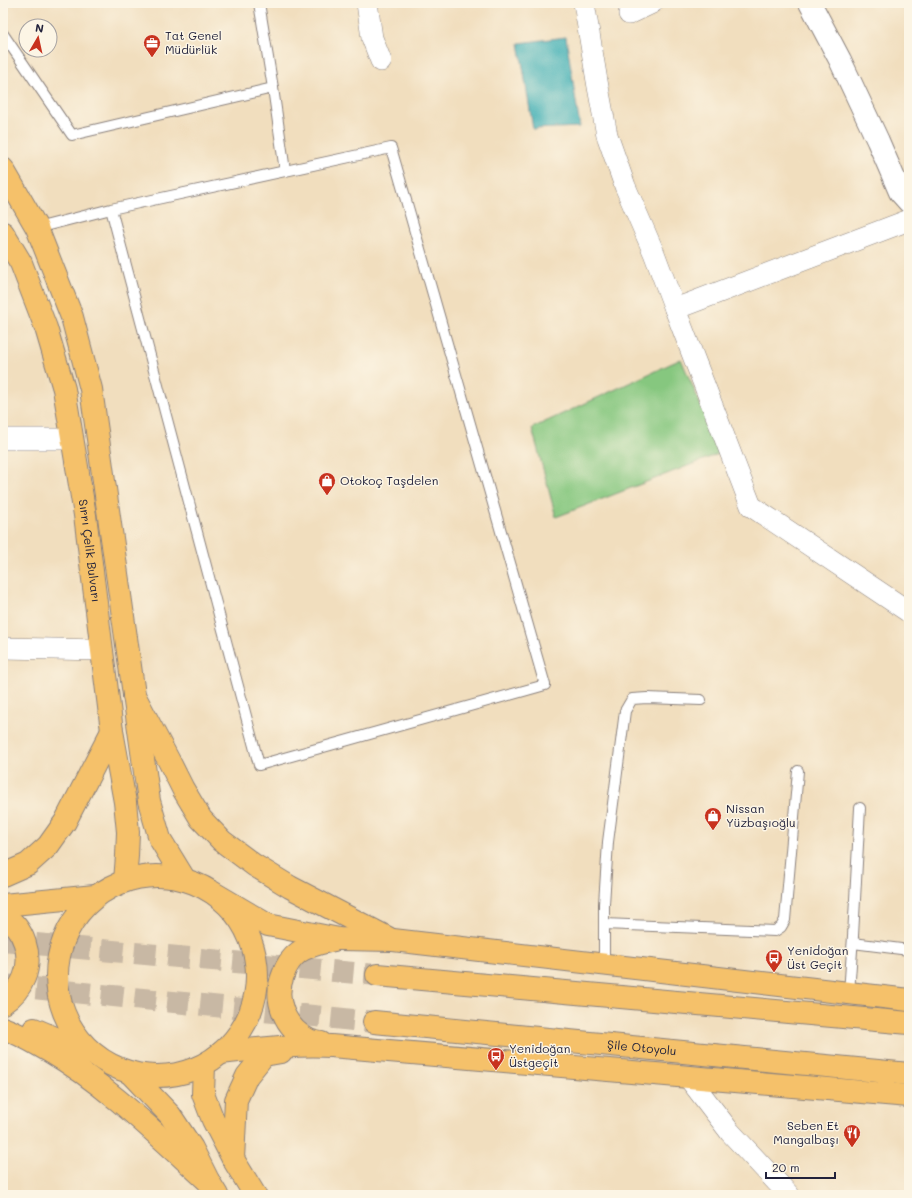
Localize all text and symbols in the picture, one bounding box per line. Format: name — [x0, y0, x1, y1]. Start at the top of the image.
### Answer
north arrow — [18, 18, 58, 58]
text: N — [34, 20, 45, 36]
place label: Tat Genel Müdürlük — [165, 27, 222, 57]
office icon: Tat Genel Müdürlük — [142, 33, 162, 58]
shop icon: Otokoç Taşdelen — [317, 471, 337, 496]
place label: Otokoç Taşdelen — [340, 472, 438, 488]
street label: Sırrı Çelik Bulvarı — [75, 498, 105, 603]
place label: Nissan Yüzbaşıoğlu — [726, 800, 795, 830]
shop icon: Nissan Yüzbaşıoğlu — [703, 806, 723, 831]
place label: Yenidoğan Üst Geçit — [787, 942, 848, 972]
bus stop icon: Yenidoğan Üst Geçit — [764, 948, 784, 973]
street label: Şile Otoyolu — [606, 1036, 677, 1058]
place label: Yenidoğan Üstgeçit — [509, 1040, 570, 1070]
bus stop icon: Yenidoğan Üstgeçit — [486, 1046, 506, 1071]
place label: Seben Et Mangalbaşı — [773, 1117, 839, 1147]
restaurant icon: Seben Et Mangalbaşı — [842, 1123, 862, 1148]
scale bar — [766, 1154, 835, 1180]
text: 20 m — [772, 1159, 800, 1175]

